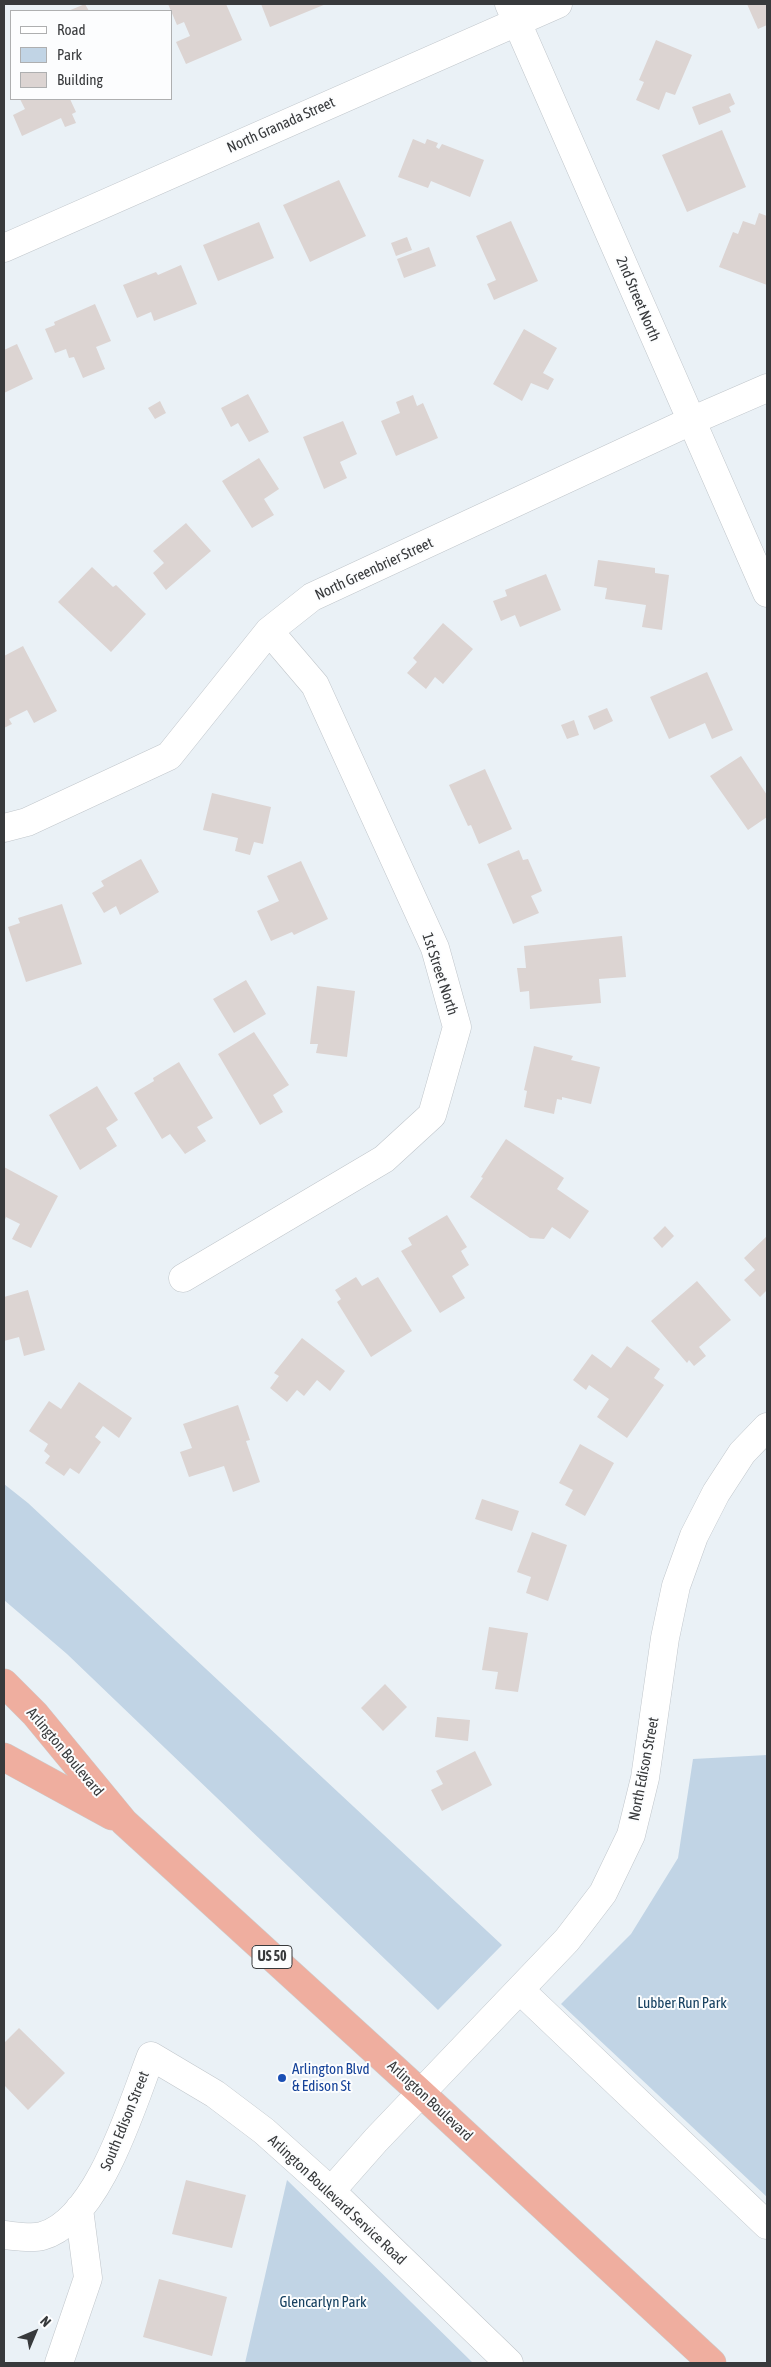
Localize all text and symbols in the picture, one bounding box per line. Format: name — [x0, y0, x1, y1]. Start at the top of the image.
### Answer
legend — [10, 10, 172, 100]
text: Road — [57, 21, 86, 38]
text: Park — [57, 46, 82, 63]
text: Building — [57, 71, 103, 88]
street label: North Granada Street — [224, 93, 338, 157]
street label: 2nd Street North — [612, 254, 664, 344]
street label: North Greenbrier Street — [312, 534, 436, 604]
street label: 1st Street North — [418, 931, 462, 1017]
street label: Arlington Boulevard — [23, 1704, 107, 1800]
street label: North Edison Street — [625, 1716, 663, 1822]
road number: US 50 — [252, 1945, 292, 1968]
park label: Lubber Run Park — [637, 1994, 727, 2012]
street label: Arlington Boulevard — [384, 2057, 476, 2145]
place label: Arlington Blvd & Edison St — [292, 2060, 370, 2095]
street label: South Edison Street — [97, 2069, 153, 2173]
marker: Arlington Blvd & Edison St — [276, 2072, 288, 2084]
street label: Arlington Boulevard Service Road — [264, 2131, 410, 2269]
park label: Glencarlyn Park — [279, 2293, 367, 2311]
north arrow — [10, 2307, 60, 2357]
text: N — [37, 2313, 54, 2330]

